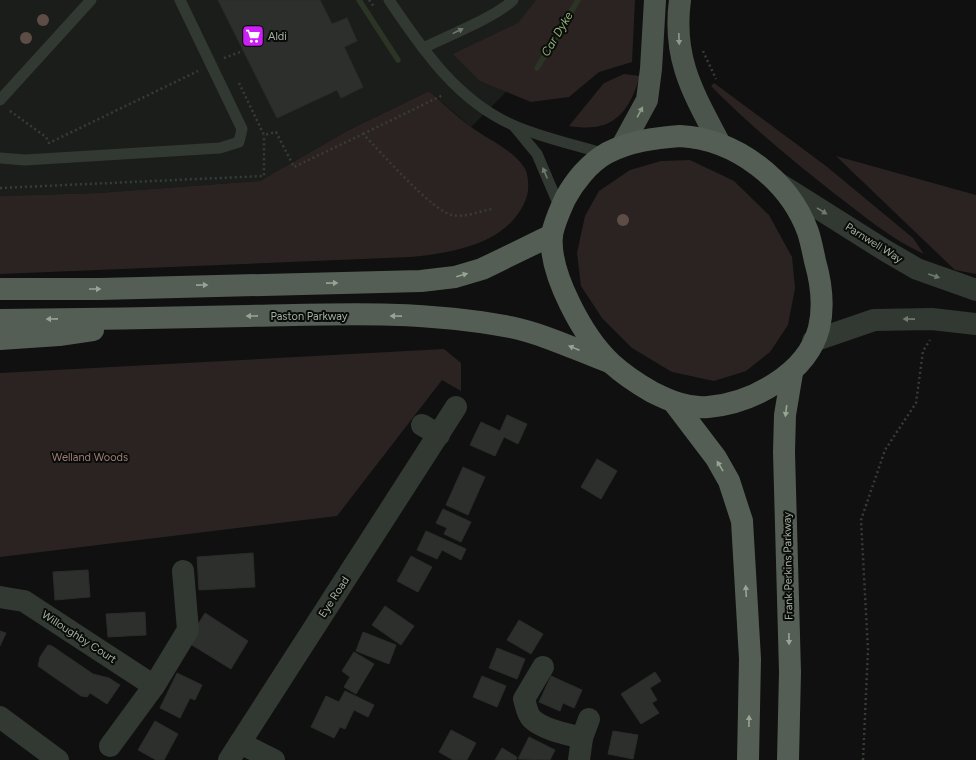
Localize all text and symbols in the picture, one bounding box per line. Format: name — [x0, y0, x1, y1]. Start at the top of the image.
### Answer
water label: Car Dyke — [538, 9, 576, 59]
supermarket icon: Aldi — [240, 23, 266, 49]
one-way arrow — [452, 27, 463, 34]
place label: Aldi — [268, 30, 287, 43]
one-way arrow — [676, 33, 683, 45]
one-way arrow — [637, 106, 643, 118]
one-way arrow — [542, 167, 548, 179]
one-way arrow — [816, 207, 828, 214]
street label: Parnwell Way — [843, 220, 905, 266]
one-way arrow — [456, 272, 468, 278]
one-way arrow — [929, 273, 941, 279]
one-way arrow — [326, 280, 339, 286]
one-way arrow — [196, 282, 208, 289]
one-way arrow — [89, 286, 102, 292]
street label: Paston Parkway — [270, 310, 348, 323]
one-way arrow — [246, 313, 258, 320]
one-way arrow — [389, 313, 402, 319]
one-way arrow — [45, 316, 58, 322]
one-way arrow — [902, 316, 915, 322]
one-way arrow — [568, 345, 580, 351]
one-way arrow — [783, 405, 789, 418]
park label: Welland Woods — [52, 451, 128, 464]
one-way arrow — [717, 460, 724, 472]
street label: Frank Perkins Parkway — [781, 512, 795, 620]
street label: Eye Road — [316, 574, 352, 620]
one-way arrow — [743, 585, 750, 597]
street label: Willoughby Court — [39, 608, 119, 666]
one-way arrow — [786, 633, 792, 646]
one-way arrow — [746, 714, 752, 727]

